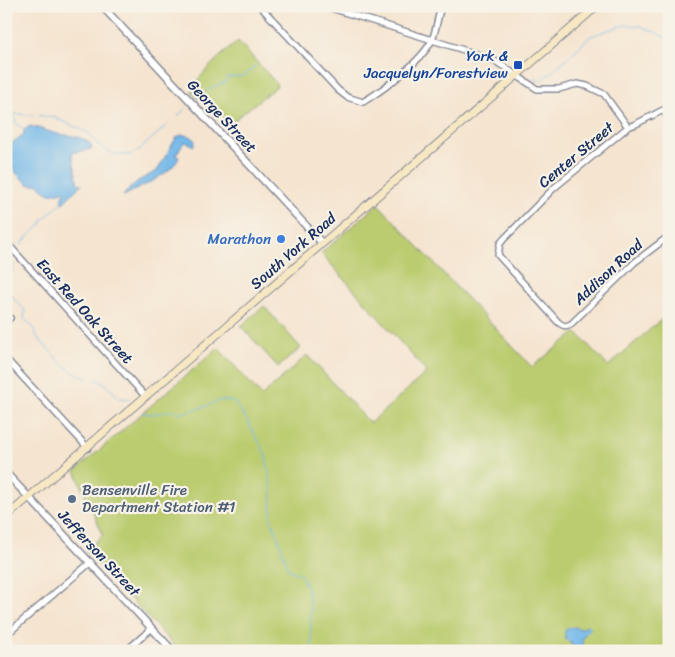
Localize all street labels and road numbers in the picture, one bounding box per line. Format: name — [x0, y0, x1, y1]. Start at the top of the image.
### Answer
street label: George Street — [181, 73, 264, 159]
street label: Center Street — [532, 115, 621, 195]
street label: South York Road — [244, 205, 343, 296]
street label: Addison Road — [566, 232, 650, 312]
street label: East Red Oak Street — [30, 252, 140, 370]
street label: Jefferson Street — [51, 502, 147, 603]

